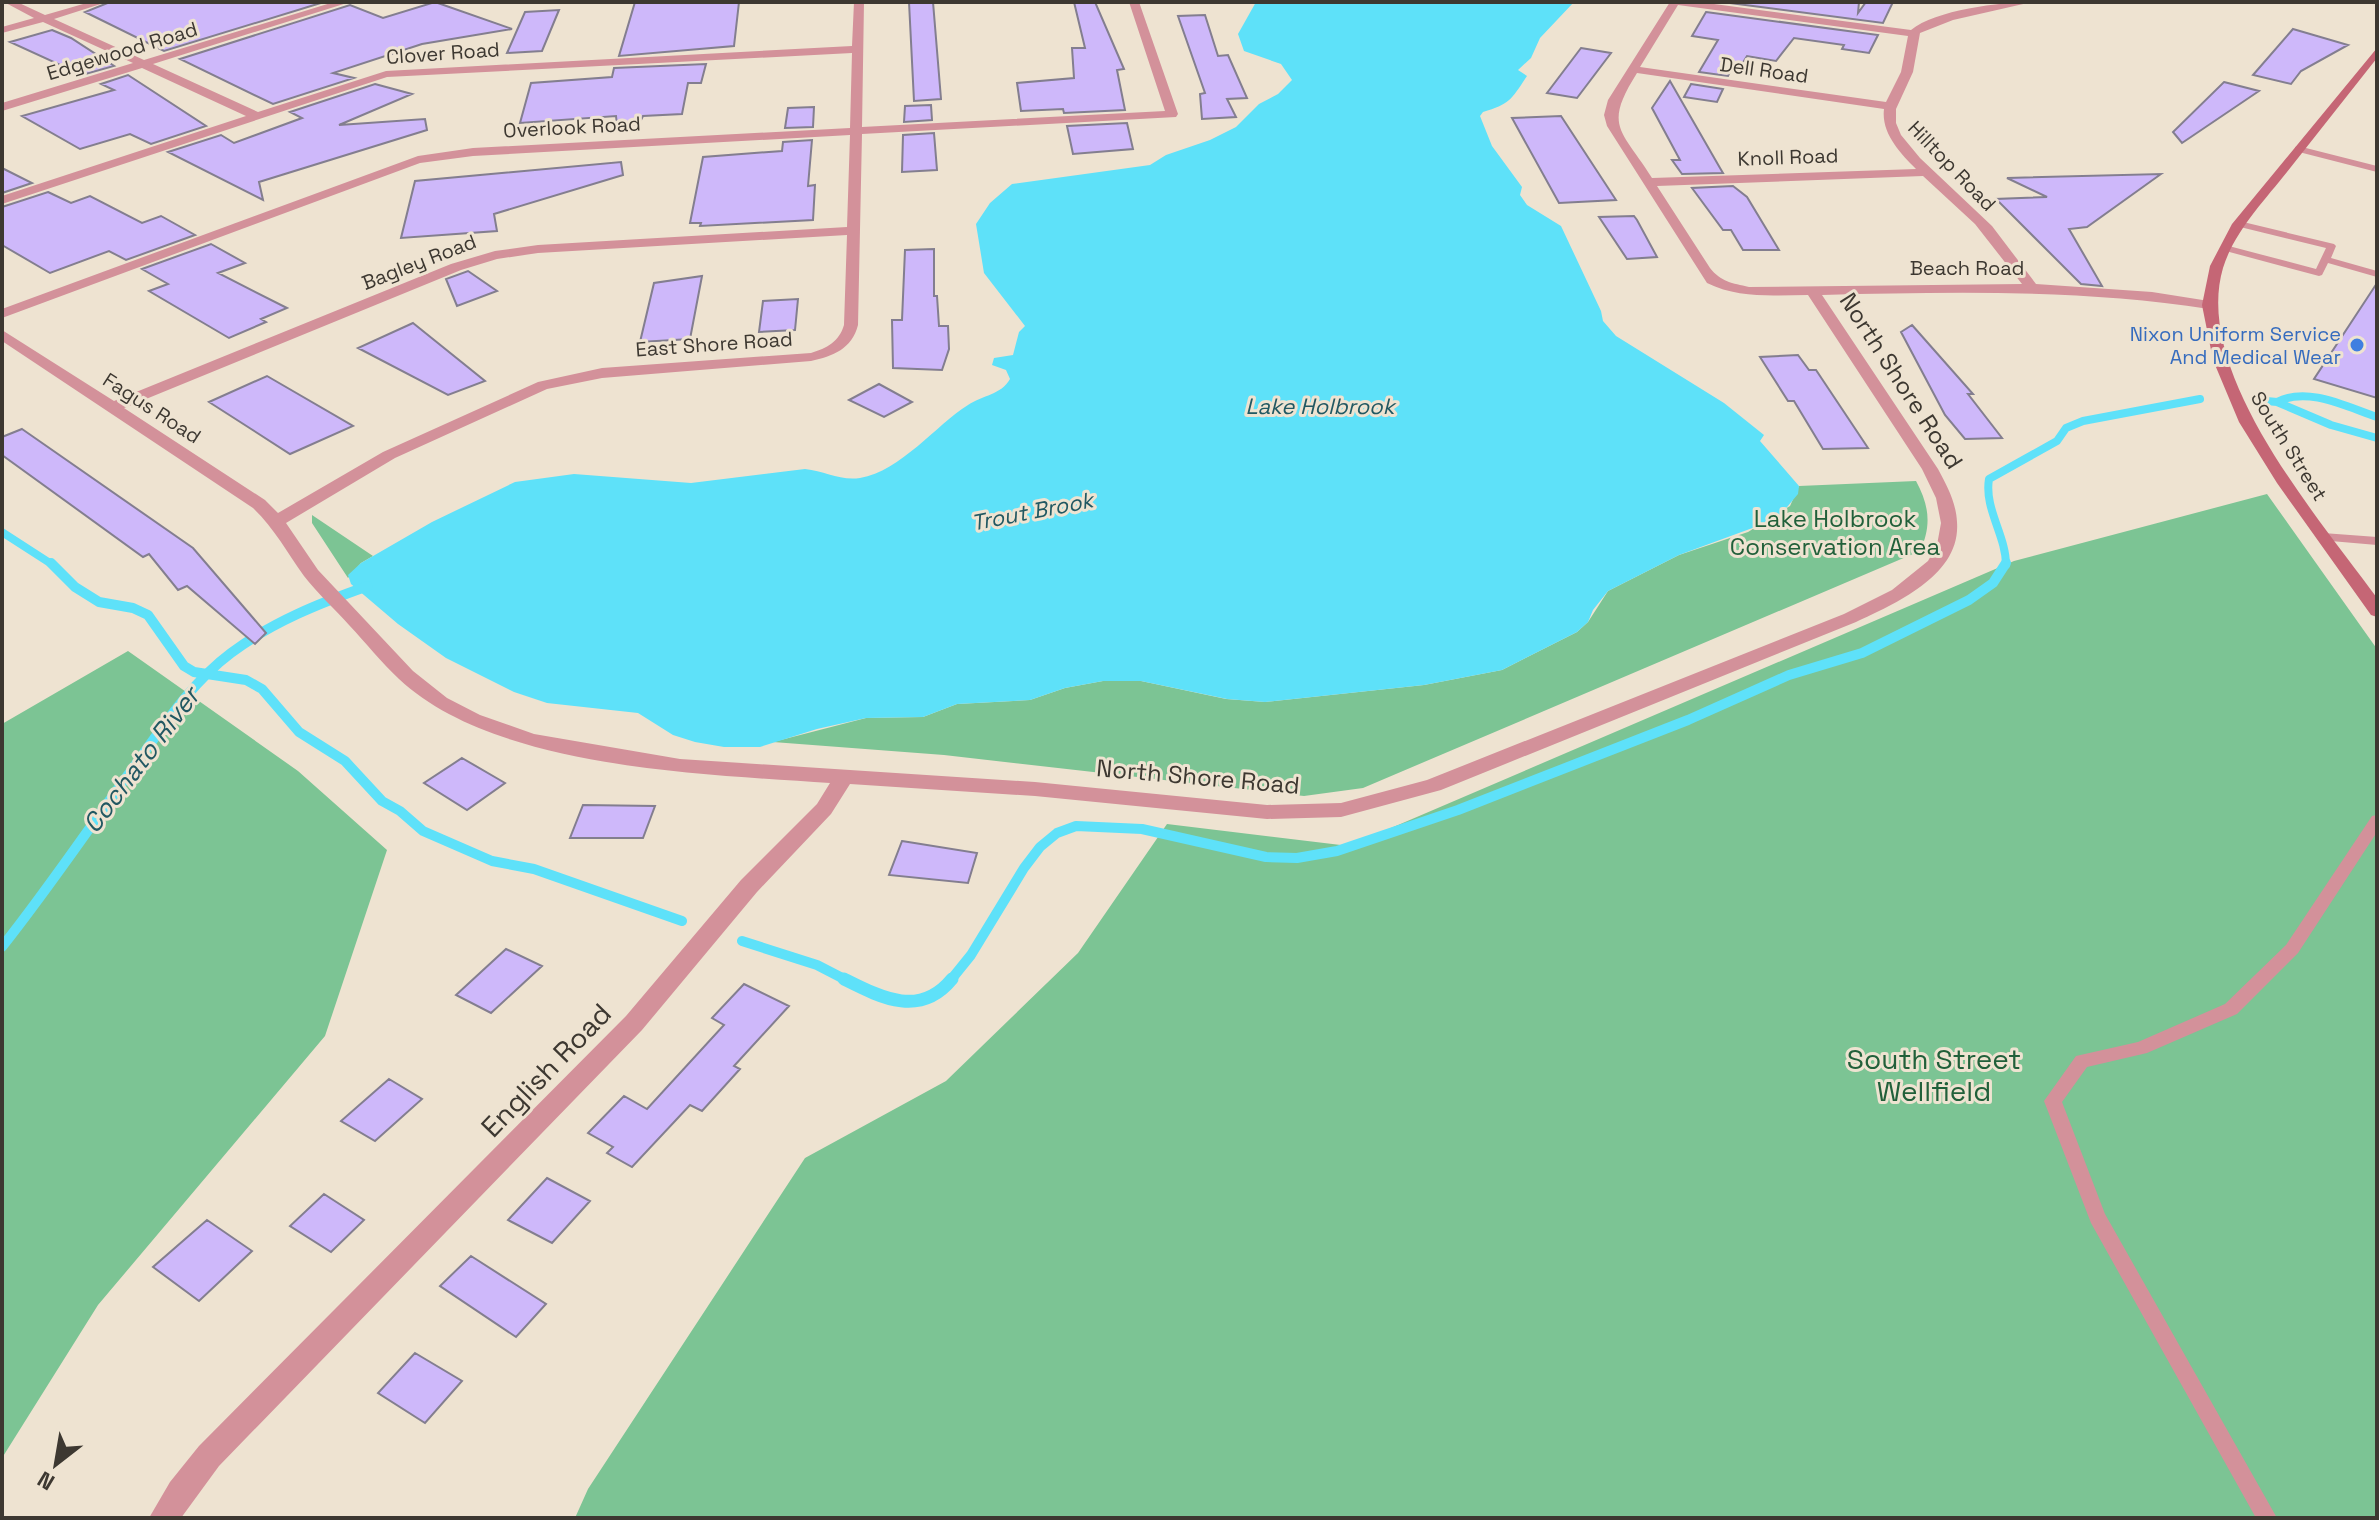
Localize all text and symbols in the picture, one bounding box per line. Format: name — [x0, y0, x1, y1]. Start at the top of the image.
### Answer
street label: Edgewood Road — [43, 16, 201, 86]
street label: Clover Road — [385, 36, 501, 70]
street label: Dell Road — [1718, 51, 1810, 89]
street label: Overlook Road — [503, 110, 641, 144]
street label: Hilltop Road — [1902, 115, 2002, 217]
street label: Knoll Road — [1737, 142, 1839, 172]
street label: Bagley Road — [358, 228, 480, 296]
street label: Beach Road — [1910, 255, 2024, 281]
street label: North Shore Road — [1833, 287, 1970, 475]
place label: Nixon Uniform Service And Medical Wear — [2130, 321, 2341, 370]
street label: East Shore Road — [635, 326, 793, 362]
marker: Nixon Uniform Service And Medical Wear — [2348, 336, 2366, 354]
street label: Fagus Road — [98, 367, 206, 449]
street label: South Street — [2245, 386, 2333, 506]
water label: Lake Holbrook — [1245, 392, 1397, 420]
water label: Trout Brook — [969, 485, 1097, 537]
park label: Lake Holbrook Conservation Area — [1730, 503, 1940, 562]
water label: Cochato River — [75, 678, 209, 840]
street label: North Shore Road — [1095, 752, 1301, 801]
street label: English Road — [473, 995, 619, 1145]
park label: South Street Wellfield — [1847, 1041, 2021, 1109]
north arrow — [16, 1424, 96, 1504]
text: N — [32, 1465, 59, 1497]

